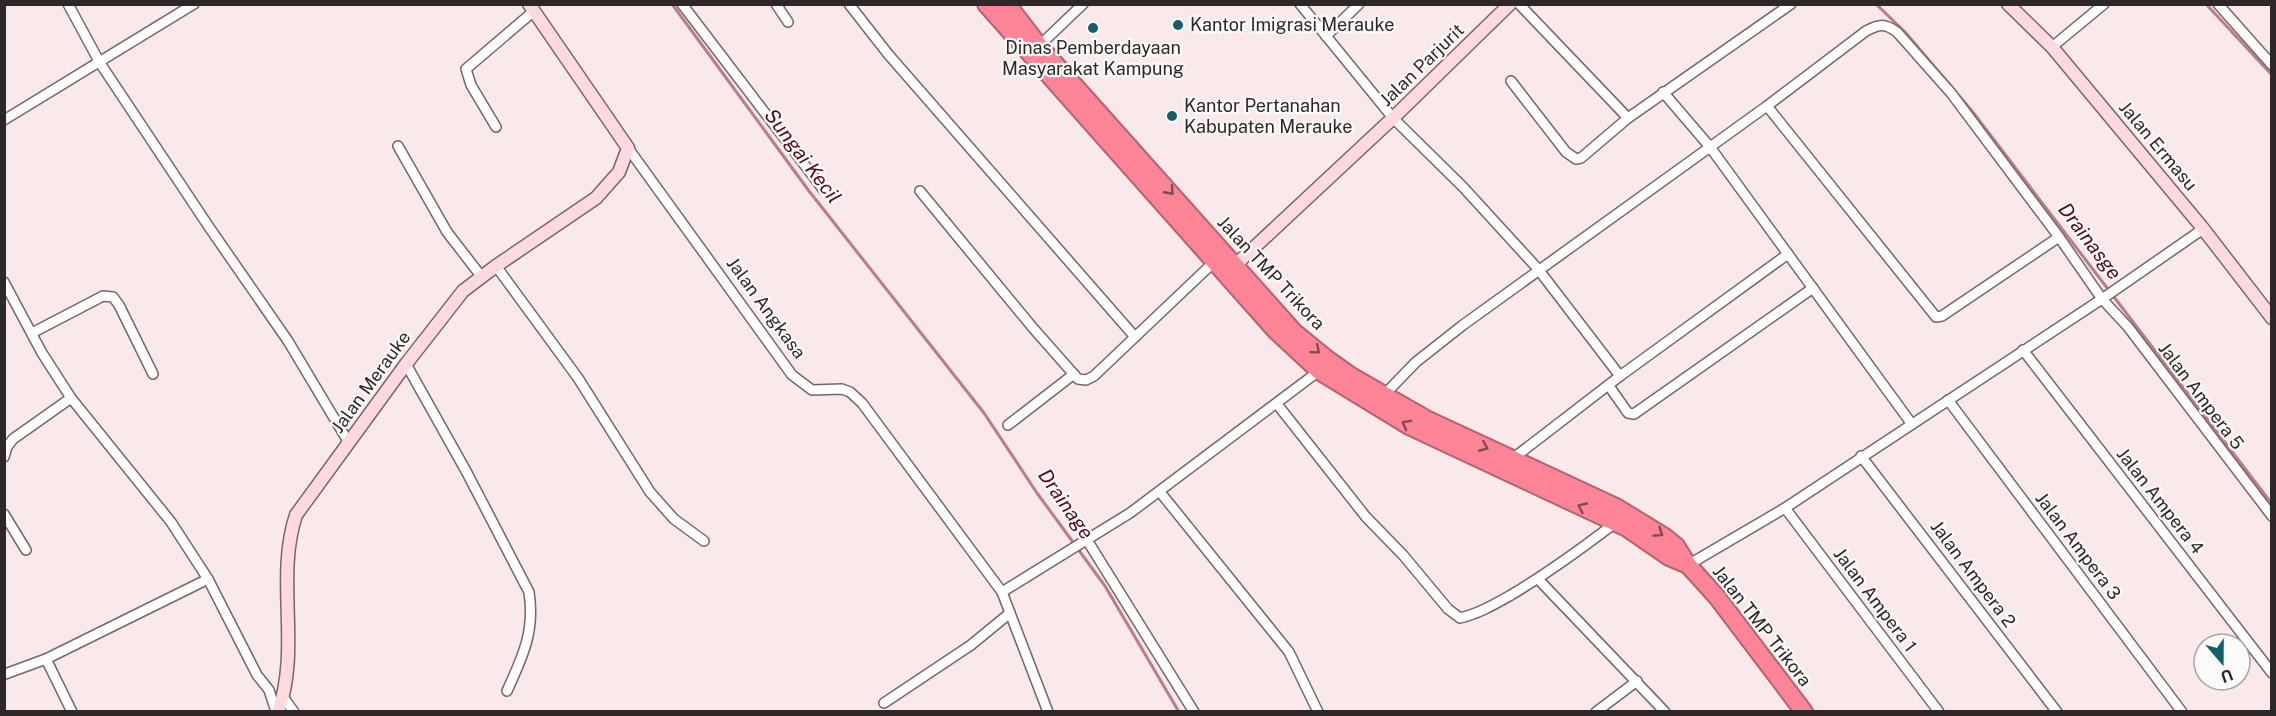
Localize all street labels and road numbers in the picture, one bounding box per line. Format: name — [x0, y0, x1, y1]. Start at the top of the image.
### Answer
street label: Jalan Parjurit — [1375, 19, 1468, 110]
street label: Jalan Ermasu — [2115, 97, 2202, 195]
street label: Jalan TMP Trikora — [1213, 211, 1329, 334]
street label: Jalan Angkasa — [723, 253, 810, 363]
street label: Jalan Merauke — [327, 327, 414, 436]
street label: Jalan Ampera 5 — [2154, 338, 2249, 453]
street label: Jalan Ampera 4 — [2113, 444, 2208, 558]
street label: Jalan Ampera 3 — [2031, 488, 2126, 603]
street label: Jalan Ampera 2 — [1926, 516, 2020, 631]
street label: Jalan Ampera 1 — [1829, 544, 1921, 656]
street label: Jalan TMP Trikora — [1709, 561, 1816, 690]

